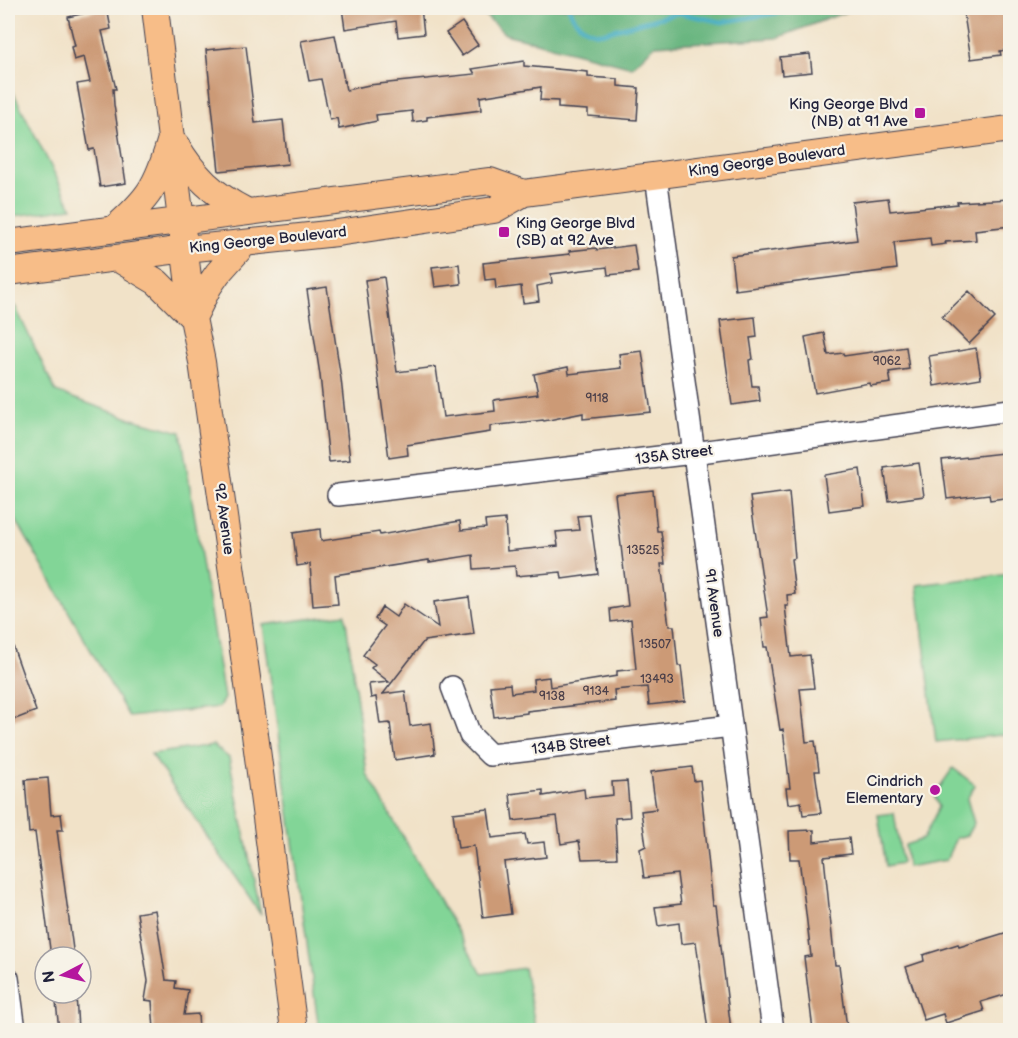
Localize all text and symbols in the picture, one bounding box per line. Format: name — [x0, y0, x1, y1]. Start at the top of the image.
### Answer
place label: King George Blvd (NB) at 91 Ave — [789, 95, 908, 131]
marker: King George Blvd (NB) at 91 Ave — [913, 106, 927, 120]
street label: King George Boulevard — [687, 141, 847, 181]
place label: King George Blvd (SB) at 92 Ave — [516, 214, 635, 250]
street label: King George Boulevard — [188, 222, 348, 258]
marker: King George Blvd (SB) at 92 Ave — [497, 225, 511, 239]
house number: 9062 — [873, 354, 901, 369]
house number: 9118 — [585, 391, 609, 406]
street label: 135A Street — [634, 441, 714, 469]
street label: 92 Avenue — [210, 482, 238, 556]
house number: 13525 — [627, 543, 660, 558]
street label: 91 Avenue — [700, 568, 728, 639]
house number: 13507 — [639, 637, 671, 652]
house number: 13493 — [640, 672, 674, 687]
house number: 9134 — [583, 684, 610, 699]
house number: 9138 — [539, 689, 565, 704]
street label: 134B Street — [530, 731, 612, 759]
place label: Cindrich Elementary — [846, 772, 923, 808]
marker: Cindrich Elementary — [928, 783, 942, 797]
north arrow — [33, 945, 93, 1005]
text: N — [39, 970, 60, 984]

